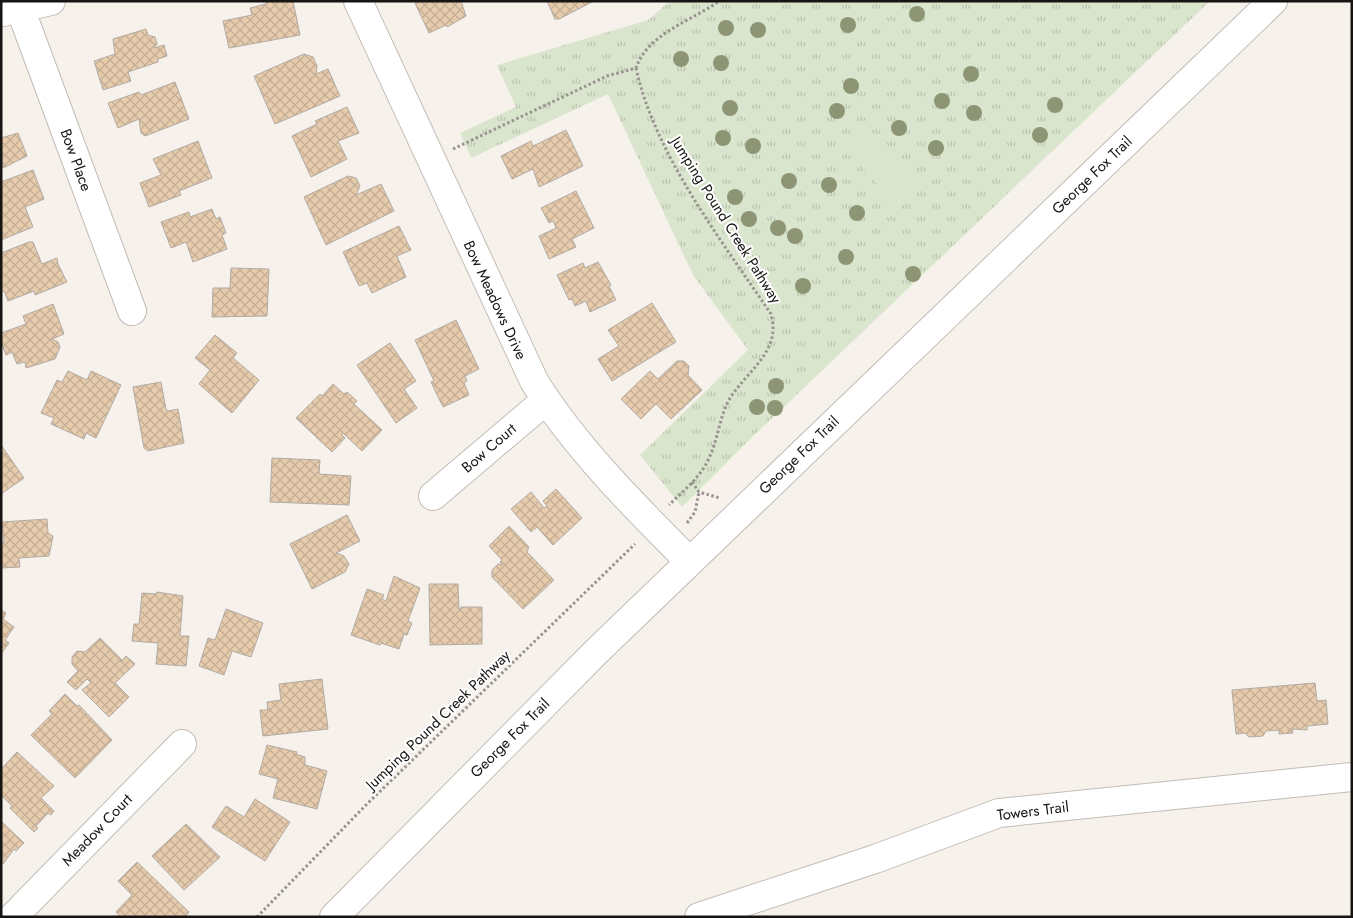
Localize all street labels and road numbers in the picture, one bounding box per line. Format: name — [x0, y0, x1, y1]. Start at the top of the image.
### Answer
street label: Bow Place — [55, 126, 98, 194]
street label: Jumping Pound Creek Pathway — [664, 130, 787, 308]
street label: George Fox Trail — [1047, 131, 1137, 219]
street label: Bow Meadows Drive — [458, 237, 532, 363]
street label: George Fox Trail — [754, 411, 844, 499]
street label: Bow Court — [457, 418, 521, 478]
street label: Jumping Pound Creek Pathway — [359, 645, 515, 796]
street label: George Fox Trail — [465, 693, 555, 783]
street label: Meadow Court — [57, 788, 138, 871]
street label: Towers Trail — [996, 796, 1070, 826]

